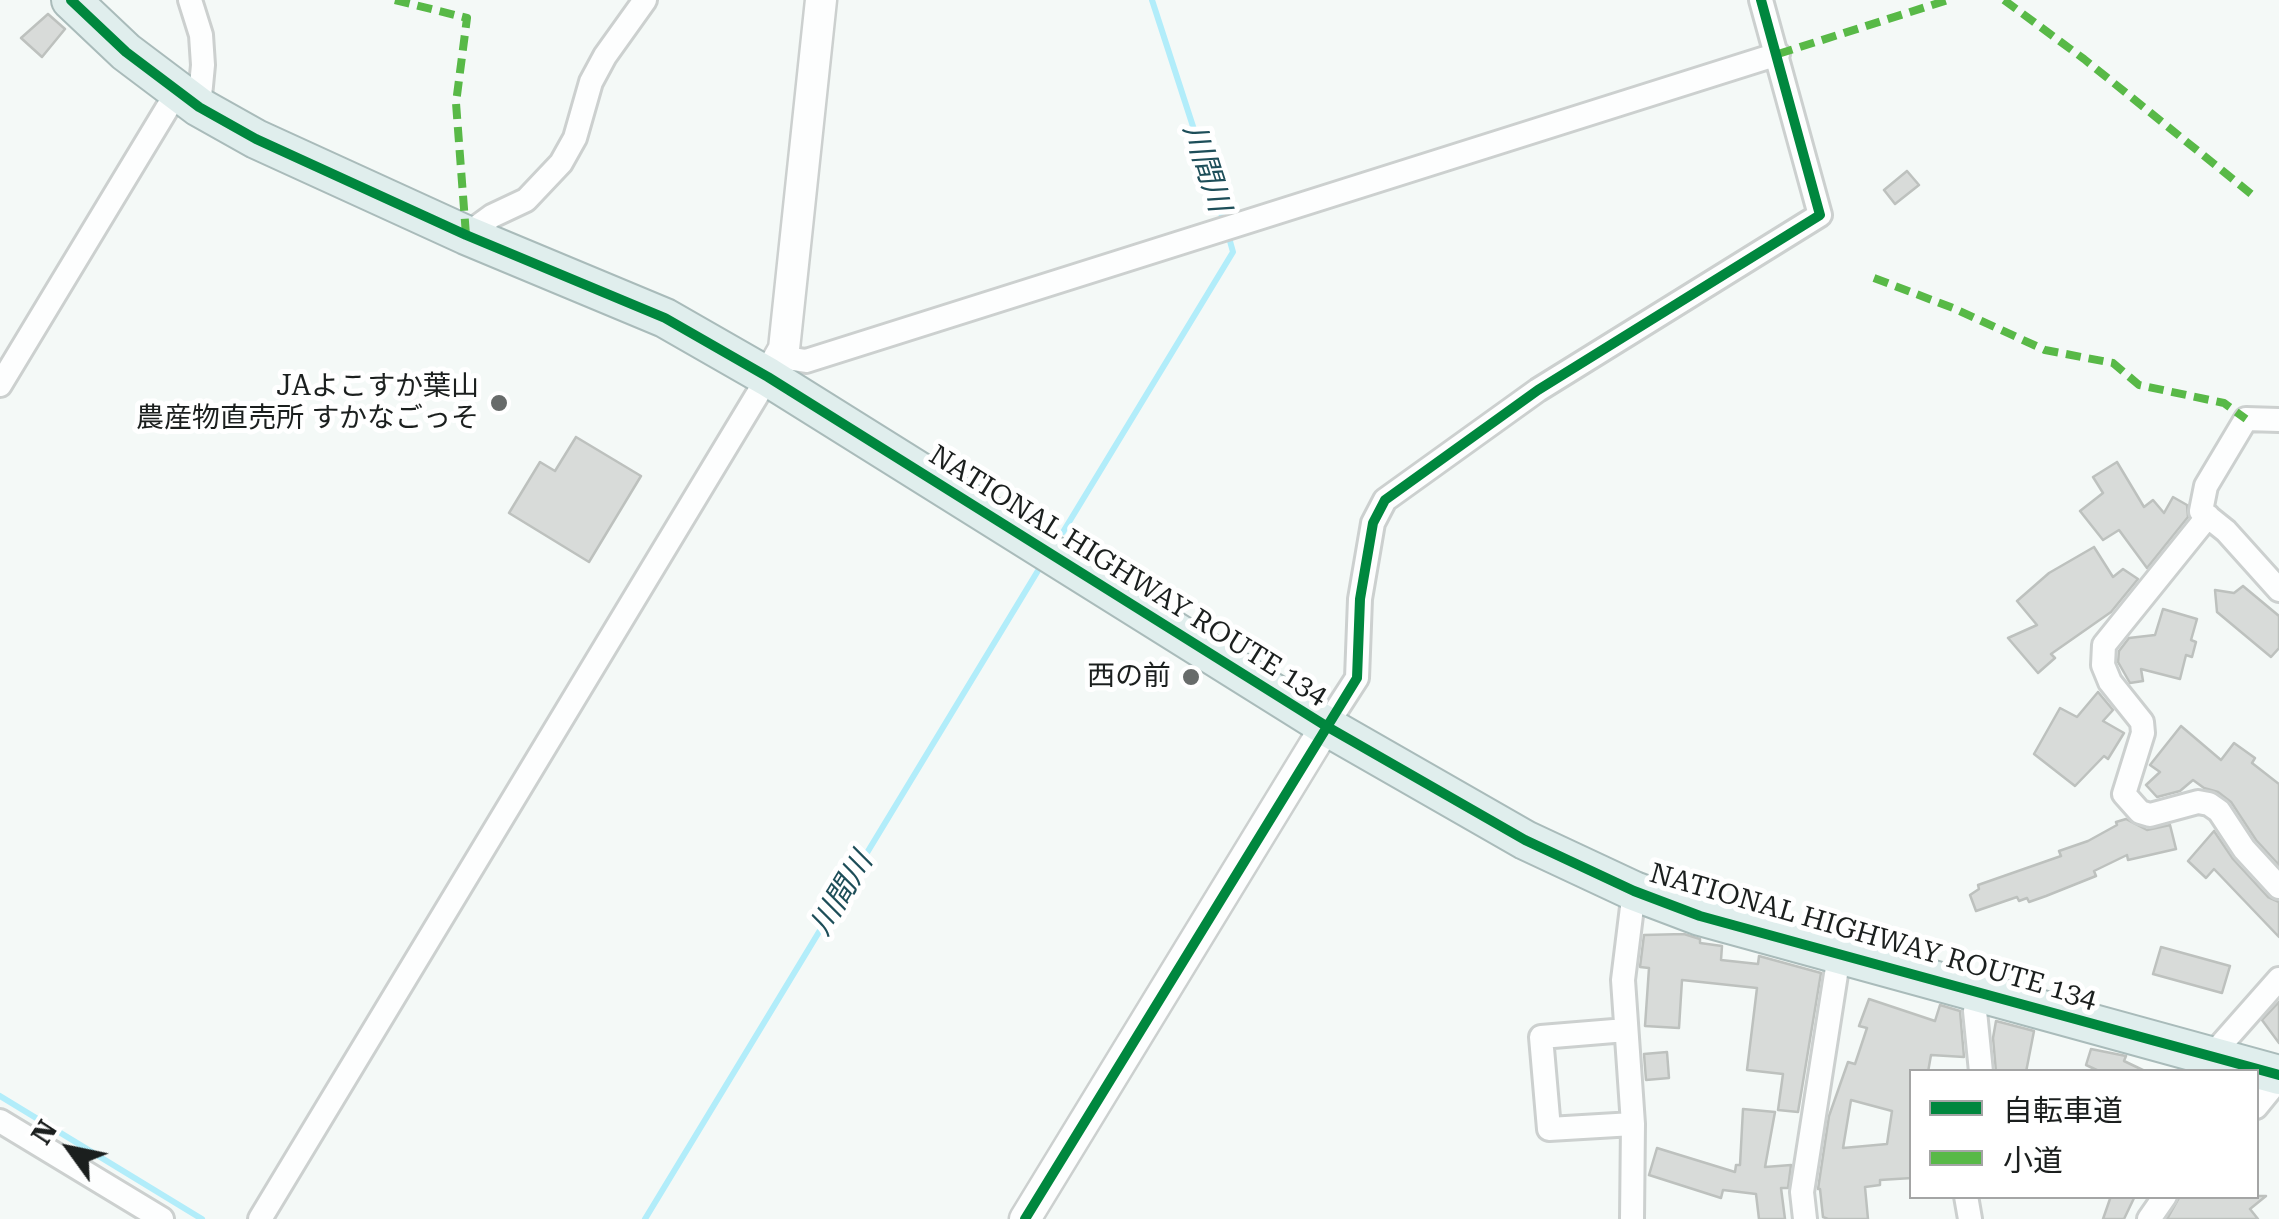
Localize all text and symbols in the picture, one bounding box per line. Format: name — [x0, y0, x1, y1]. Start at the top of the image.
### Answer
water label: 川間川 — [1175, 120, 1237, 216]
place label: JAよこすか葉山 農産物直売所 すかなごっそ — [136, 370, 479, 436]
marker: JAよこすか葉山 農産物直売所 すかなごっそ — [488, 392, 510, 414]
street label: NATIONAL HIGHWAY ROUTE 134 — [923, 439, 1333, 713]
place label: 西の前 — [1087, 660, 1171, 694]
marker: 西の前 — [1180, 666, 1202, 688]
water label: 川間川 — [803, 846, 881, 942]
street label: NATIONAL HIGHWAY ROUTE 134 — [1646, 857, 2100, 1017]
legend — [1909, 1069, 2259, 1199]
text: 自転車道 — [2003, 1093, 2123, 1128]
north arrow — [20, 1099, 120, 1199]
text: N — [25, 1114, 64, 1150]
text: 小道 — [2003, 1143, 2063, 1178]

